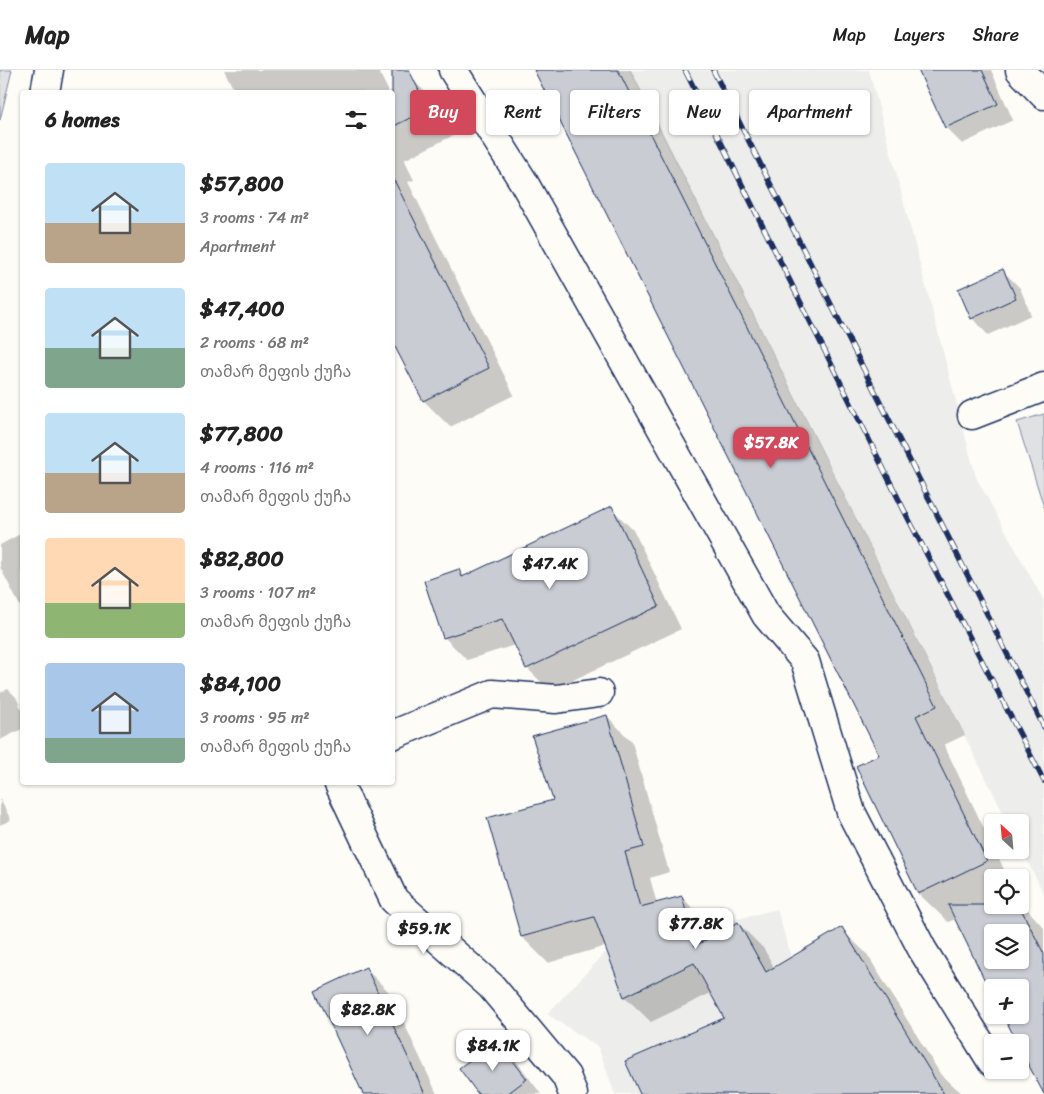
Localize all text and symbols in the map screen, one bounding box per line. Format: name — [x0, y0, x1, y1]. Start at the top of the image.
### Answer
text: Map — [25, 14, 69, 56]
text: Map — [833, 19, 866, 51]
text: Layers — [894, 19, 945, 51]
text: Share — [973, 19, 1019, 51]
chip: Buy — [410, 90, 476, 135]
chip: Rent — [486, 90, 560, 135]
chip: Filters — [570, 90, 659, 135]
chip: New — [669, 90, 739, 135]
chip: Apartment — [749, 90, 870, 135]
text: 6 homes — [45, 101, 120, 139]
icon: filters — [342, 106, 370, 134]
text: $57,800 — [200, 165, 284, 203]
icon: home — [85, 183, 145, 243]
text: 3 rooms · 74 m² — [200, 203, 309, 232]
text: Apartment — [200, 232, 276, 261]
text: $47,400 — [200, 290, 285, 328]
icon: home — [85, 308, 145, 368]
text: 2 rooms · 68 m² — [200, 328, 309, 357]
text: თამარ მეფის ქუჩა — [200, 357, 351, 386]
text: $77,800 — [200, 415, 283, 453]
pin: $57.8K — [730, 426, 812, 469]
text: $57.8K — [744, 428, 798, 457]
icon: home — [85, 433, 145, 493]
text: 4 rooms · 116 m² — [200, 453, 314, 482]
text: თამარ მეფის ქუჩა — [200, 482, 351, 511]
text: $82,800 — [200, 540, 284, 578]
pin: $47.4K — [509, 548, 591, 590]
text: $47.4K — [523, 549, 577, 578]
icon: home — [85, 558, 145, 618]
text: 3 rooms · 107 m² — [200, 578, 316, 607]
text: თამარ მეფის ქუჩა — [200, 607, 351, 636]
text: $84,100 — [200, 665, 281, 703]
icon: home — [85, 683, 145, 743]
text: 3 rooms · 95 m² — [200, 703, 310, 732]
text: თამარ მეფის ქუჩა — [200, 732, 351, 761]
north arrow — [984, 814, 1029, 859]
map controls — [984, 814, 1029, 1079]
button: locate — [984, 869, 1029, 914]
pin: $77.8K — [655, 908, 737, 950]
text: $77.8K — [669, 909, 723, 938]
pin: $59.1K — [383, 912, 465, 955]
text: $59.1K — [398, 914, 450, 943]
button: layers — [984, 924, 1029, 969]
button: + — [984, 979, 1029, 1024]
pin: $82.8K — [327, 994, 409, 1036]
text: $82.8K — [341, 995, 395, 1024]
pin: $84.1K — [452, 1030, 534, 1072]
text: $84.1K — [467, 1031, 519, 1060]
button: − — [984, 1034, 1029, 1079]

